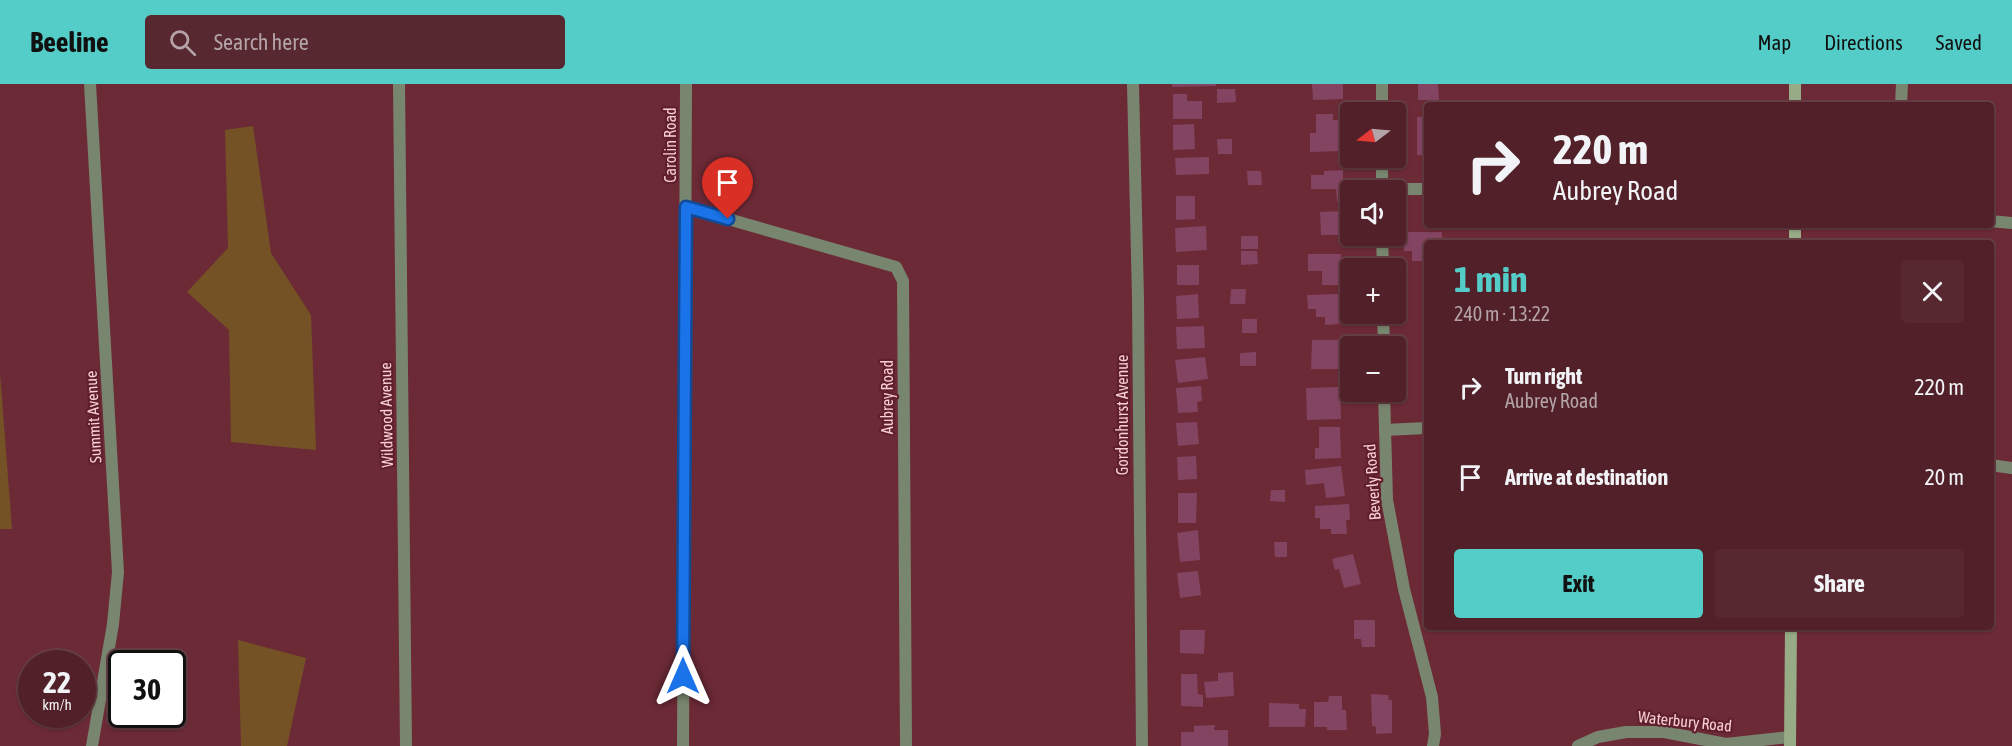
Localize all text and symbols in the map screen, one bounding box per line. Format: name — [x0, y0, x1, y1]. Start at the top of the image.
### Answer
search box — [145, 15, 565, 69]
text: Beeline — [30, 26, 109, 58]
icon: search — [166, 26, 199, 59]
text: Search here — [214, 29, 309, 55]
text: Map — [1757, 30, 1791, 54]
text: Directions — [1824, 30, 1903, 54]
text: Saved — [1936, 30, 1982, 54]
north arrow — [1340, 102, 1406, 168]
map controls — [1340, 102, 1406, 402]
street label: Carolin Road — [661, 107, 679, 183]
text: 220 m — [1553, 125, 1648, 173]
icon: right — [1454, 126, 1532, 204]
pin — [702, 157, 753, 219]
icon: arrive — [711, 166, 744, 199]
text: Aubrey Road — [1553, 175, 1678, 206]
button: sound — [1340, 180, 1406, 246]
button: + — [1340, 258, 1406, 324]
text: 1 min — [1454, 258, 1528, 300]
button: close — [1901, 260, 1964, 323]
text: 240 m · 13:22 — [1454, 302, 1550, 325]
button: − — [1340, 336, 1406, 402]
street label: Gordonhurst Avenue — [1113, 355, 1131, 475]
street label: Aubrey Road — [878, 360, 897, 434]
street label: Wildwood Avenue — [376, 362, 396, 468]
text: Turn right — [1505, 363, 1582, 389]
street label: Summit Avenue — [82, 370, 104, 464]
icon: right — [1454, 371, 1487, 404]
text: 220 m — [1914, 374, 1964, 400]
text: Aubrey Road — [1505, 389, 1598, 412]
street label: Beverly Road — [1360, 443, 1385, 521]
icon: arrive — [1454, 461, 1487, 494]
text: Arrive at destination — [1505, 464, 1668, 490]
text: 20 m — [1924, 464, 1964, 490]
button: Exit — [1454, 549, 1703, 618]
button: Share — [1715, 549, 1964, 618]
position arrow — [651, 644, 715, 708]
speed limit sign: 30 — [108, 650, 186, 728]
text: 22 — [43, 665, 71, 699]
text: km/h — [42, 696, 72, 713]
street label: Waterbury Road — [1637, 707, 1733, 736]

